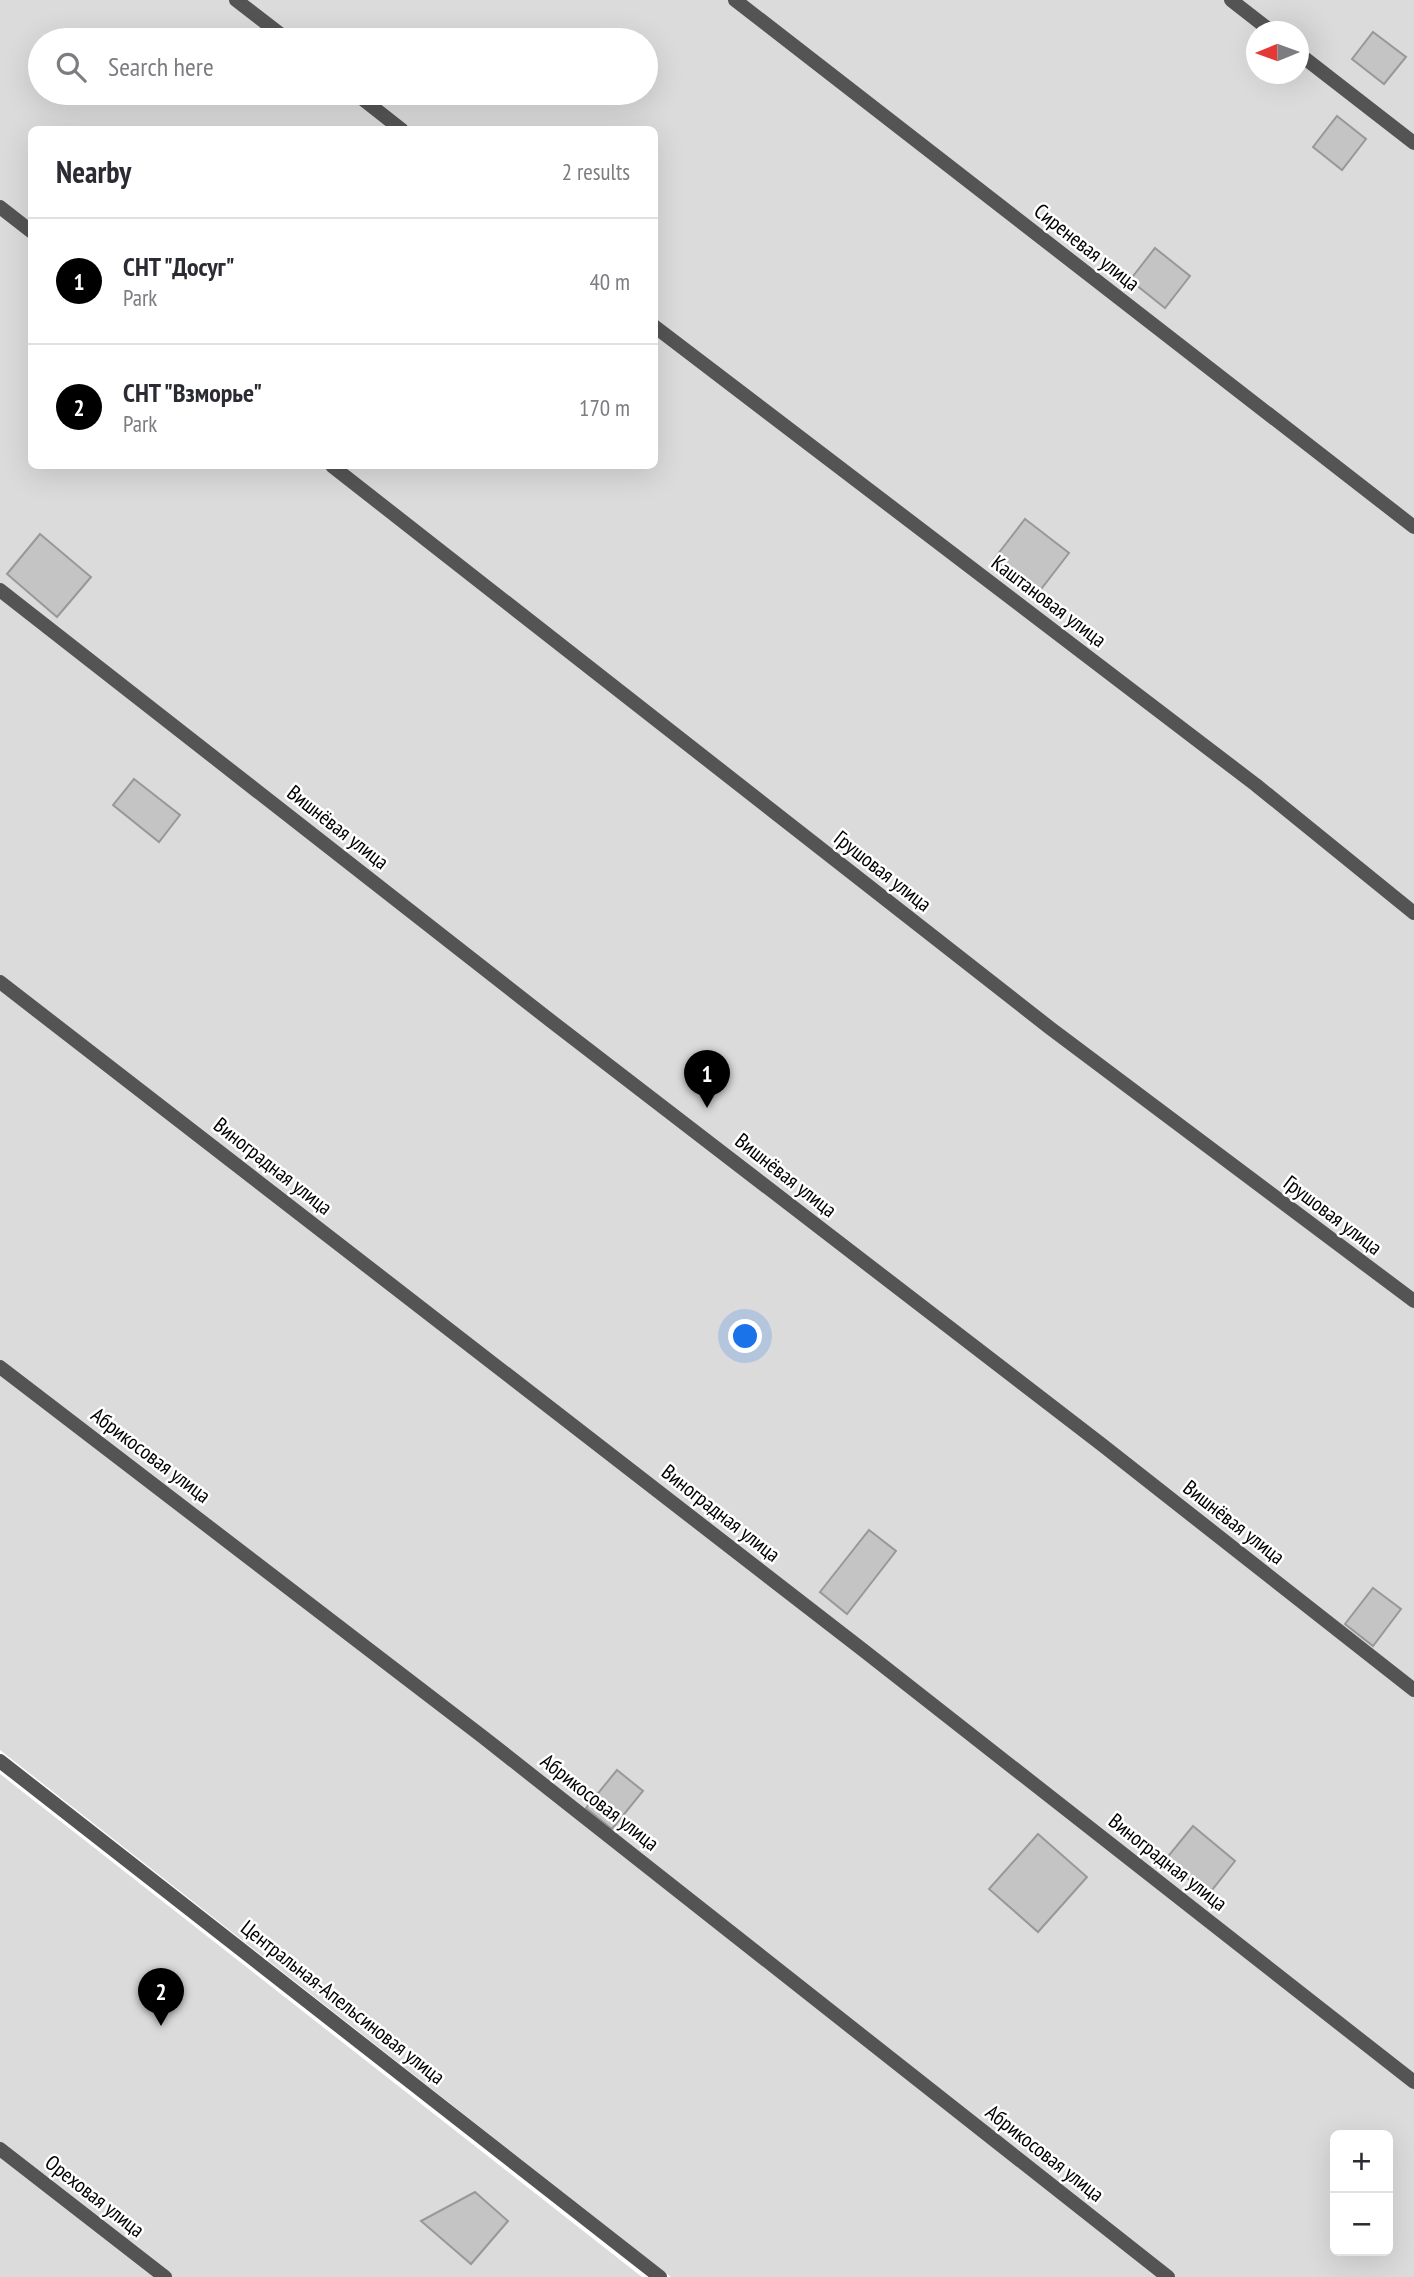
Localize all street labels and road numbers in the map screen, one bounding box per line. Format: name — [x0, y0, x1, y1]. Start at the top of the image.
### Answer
street label: Сиреневая улица — [1029, 197, 1145, 297]
street label: Каштановая улица — [986, 549, 1112, 653]
street label: Вишнёвая улица — [282, 779, 394, 875]
street label: Грушовая улица — [829, 825, 937, 917]
street label: Виноградная улица — [208, 1111, 338, 1221]
street label: Вишнёвая улица — [730, 1127, 842, 1223]
street label: Грушовая улица — [1278, 1169, 1388, 1261]
street label: Абрикосовая улица — [86, 1401, 216, 1509]
street label: Виноградная улица — [656, 1458, 786, 1568]
street label: Вишнёвая улица — [1178, 1474, 1290, 1570]
street label: Абрикосовая улица — [535, 1747, 665, 1857]
street label: Виноградная улица — [1103, 1807, 1233, 1917]
street label: Центральная-Апельсиновая улица — [236, 1914, 450, 2090]
street label: Абрикосовая улица — [980, 2098, 1110, 2208]
street label: Ореховая улица — [40, 2149, 150, 2243]

